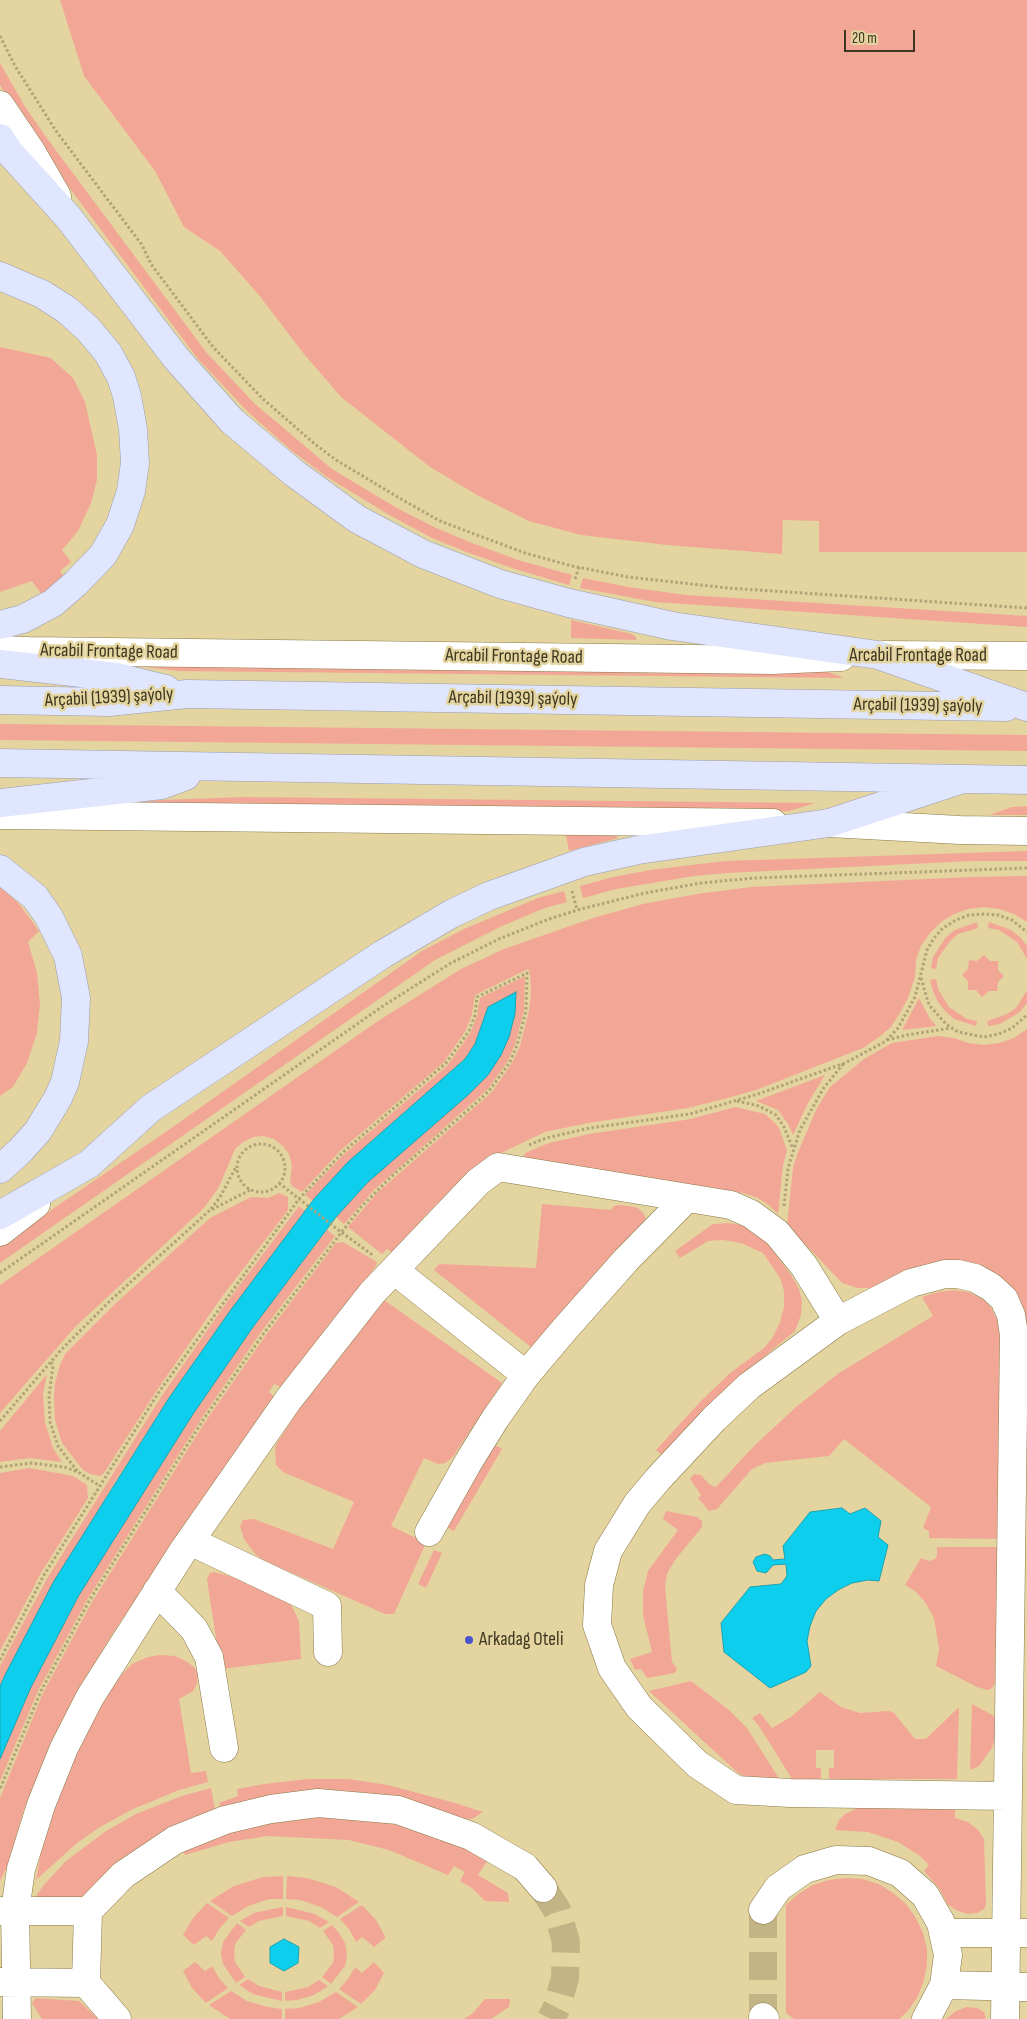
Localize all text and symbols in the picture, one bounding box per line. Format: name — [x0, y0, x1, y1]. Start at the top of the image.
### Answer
scale bar — [847, 20, 918, 52]
text: 20 m — [852, 29, 877, 48]
street label: Arcabil Frontage Road — [40, 639, 178, 665]
street label: Arcabil Frontage Road — [445, 644, 583, 670]
street label: Arcabil Frontage Road — [849, 645, 987, 667]
street label: Arçabil (1939) şaýoly — [44, 683, 174, 713]
street label: Arçabil (1939) şaýoly — [448, 686, 578, 712]
street label: Arçabil (1939) şaýoly — [853, 693, 983, 719]
place label: Arkadag Oteli — [479, 1629, 563, 1651]
marker: Arkadag Oteli — [463, 1634, 475, 1646]

